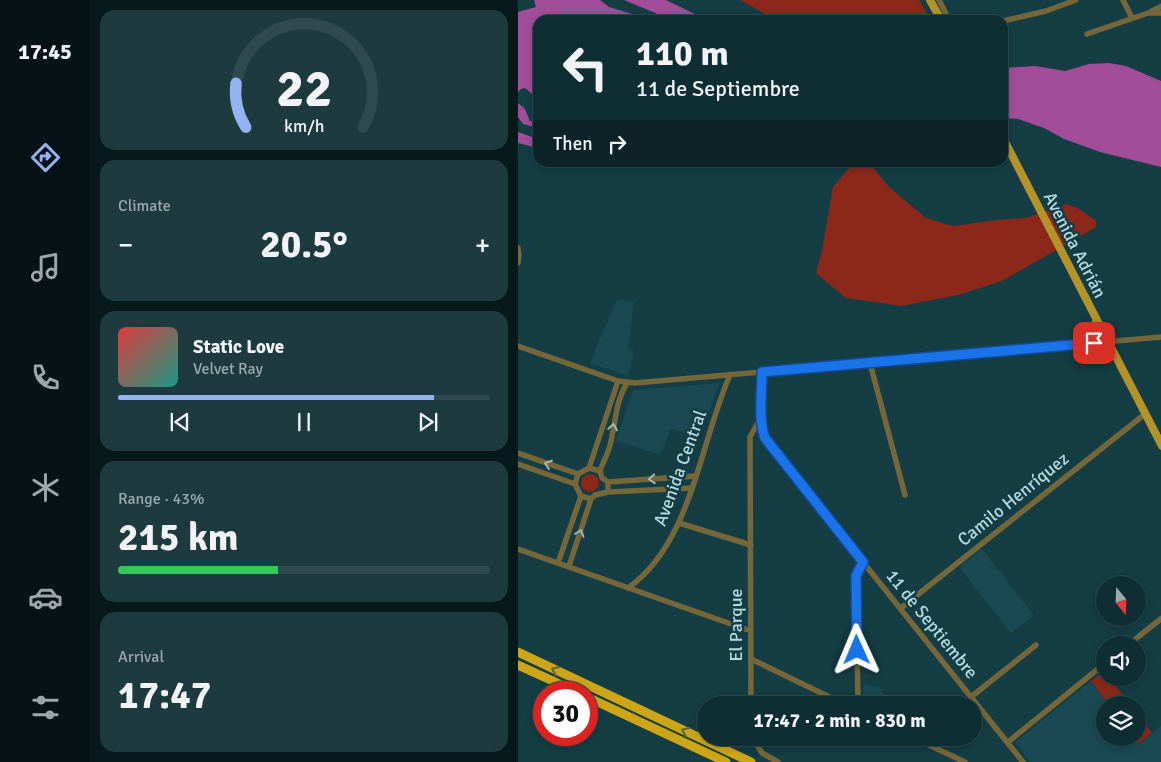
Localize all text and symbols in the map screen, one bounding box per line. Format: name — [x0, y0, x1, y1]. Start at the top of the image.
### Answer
text: 110 m — [636, 32, 729, 75]
icon: left — [553, 35, 618, 100]
text: 17:45 — [18, 38, 72, 65]
text: 22 — [276, 57, 332, 121]
text: 11 de Septiembre — [636, 75, 800, 102]
text: km/h — [284, 115, 324, 137]
icon: right — [603, 130, 631, 158]
text: Then — [553, 132, 593, 156]
icon: directions — [28, 140, 63, 175]
street label: Avenida Adrián — [1039, 188, 1111, 302]
text: Climate — [118, 196, 171, 216]
text: 20.5° — [260, 221, 348, 268]
text: − — [118, 228, 133, 262]
text: + — [475, 228, 490, 262]
icon: music — [28, 250, 63, 285]
pin — [1073, 322, 1115, 364]
icon: arrive — [1080, 329, 1108, 357]
text: Static Love — [193, 335, 284, 359]
text: Velvet Ray — [193, 359, 263, 379]
icon: phone — [28, 360, 63, 395]
street label: Avenida Central — [649, 407, 711, 529]
icon: previous — [166, 408, 194, 436]
icon: pause — [290, 408, 318, 436]
icon: next — [414, 408, 442, 436]
one-way arrow — [608, 422, 618, 431]
street label: Camilo Henríquez — [953, 447, 1073, 551]
one-way arrow — [544, 460, 553, 470]
icon: climate — [28, 470, 63, 505]
one-way arrow — [647, 474, 655, 485]
text: Range · 43% — [118, 489, 204, 509]
text: 215 km — [118, 514, 239, 561]
one-way arrow — [574, 529, 584, 537]
street label: 11 de Septiembre — [881, 565, 983, 683]
north arrow — [1096, 576, 1146, 626]
map controls — [1096, 576, 1146, 746]
icon: car — [28, 580, 63, 615]
street label: El Parque — [725, 588, 747, 662]
position arrow — [830, 623, 882, 675]
button: sound — [1096, 636, 1146, 686]
text: Arrival — [118, 647, 164, 667]
one-way arrow — [551, 666, 560, 676]
text: 17:47 — [118, 672, 211, 719]
speed limit sign: 30 — [533, 681, 598, 746]
icon: filters — [28, 690, 63, 725]
button: layers — [1096, 696, 1146, 746]
text: 17:47 · 2 min · 830 m — [753, 709, 926, 733]
one-way arrow — [681, 727, 690, 737]

